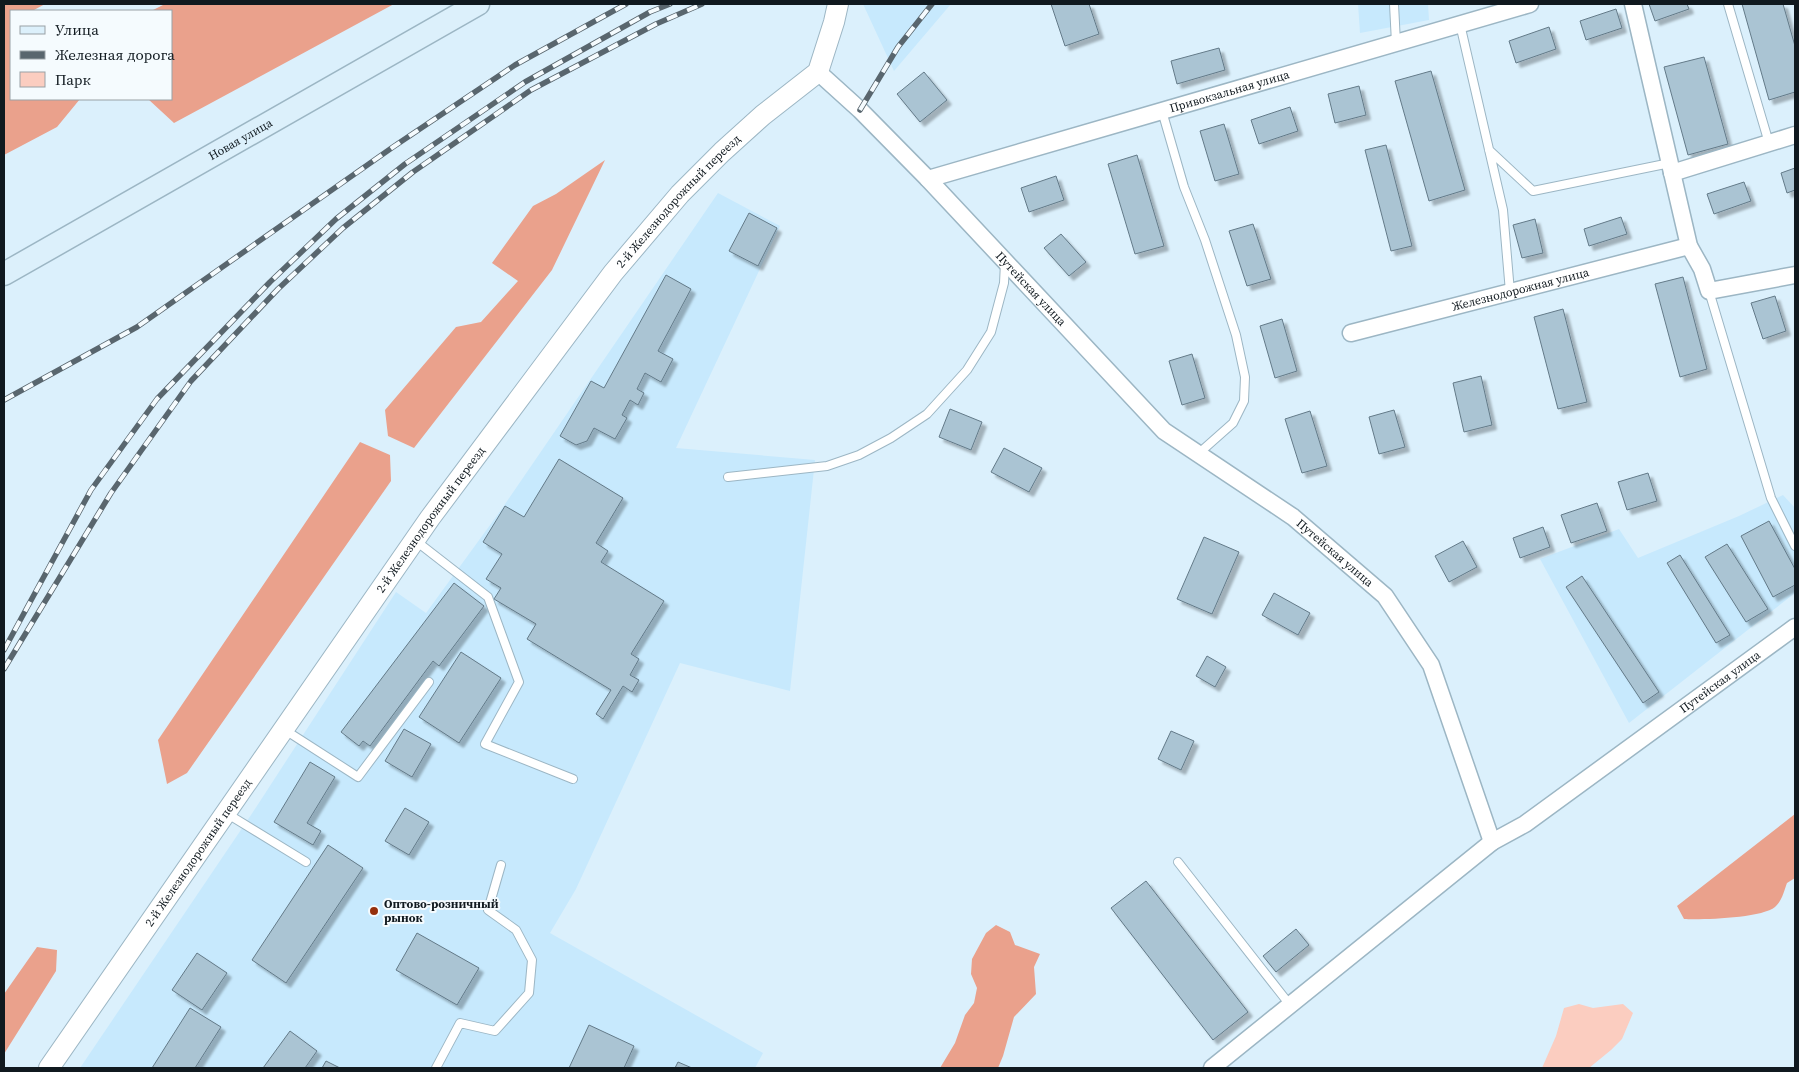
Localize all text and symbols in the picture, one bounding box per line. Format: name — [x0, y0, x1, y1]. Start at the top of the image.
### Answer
legend — [10, 10, 172, 100]
text: Улица — [55, 19, 99, 40]
text: Железная дорога — [55, 44, 175, 65]
street label: Привокзальная улица — [1168, 66, 1292, 116]
text: Парк — [55, 69, 91, 90]
street label: Новая улица — [205, 114, 276, 164]
street label: 2-й Железнодорожный переезд — [613, 131, 744, 271]
street label: Путейская улица — [992, 248, 1070, 330]
street label: Железнодорожная улица — [1450, 264, 1592, 315]
street label: 2-й Железнодорожный переезд — [373, 443, 489, 596]
street label: Путейская улица — [1293, 515, 1377, 591]
street label: Путейская улица — [1676, 646, 1764, 717]
street label: 2-й Железнодорожный переезд — [141, 775, 255, 930]
place label: Оптово-розничный рынок — [384, 896, 499, 926]
marker: Оптово-розничный рынок — [368, 905, 380, 917]

